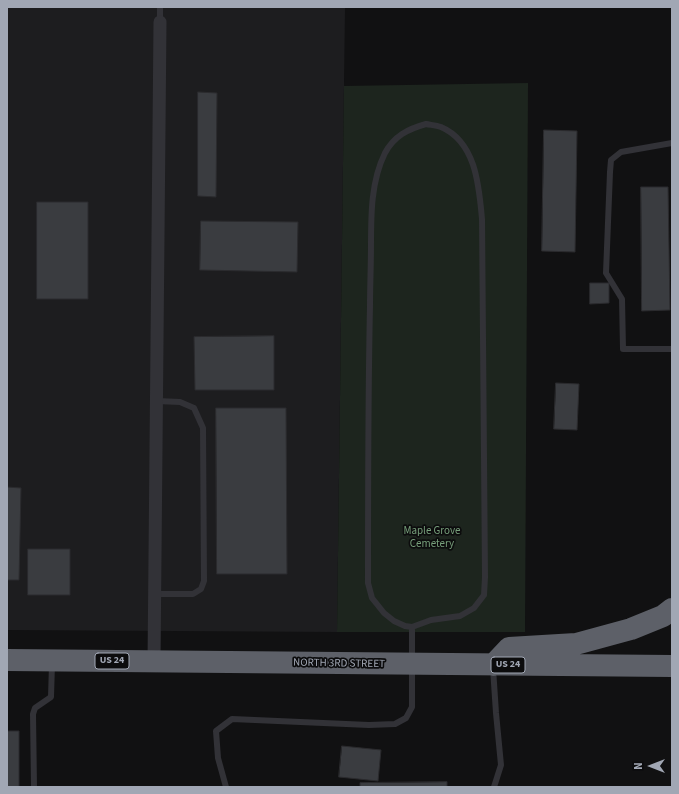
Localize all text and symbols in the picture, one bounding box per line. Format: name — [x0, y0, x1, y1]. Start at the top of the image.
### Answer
park label: Maple Grove Cemetery — [403, 525, 461, 551]
road number: US 24 — [95, 653, 129, 669]
street label: NORTH 3RD STREET — [293, 657, 385, 671]
road number: US 24 — [491, 657, 525, 673]
north arrow — [631, 746, 671, 786]
text: N — [631, 762, 646, 770]

